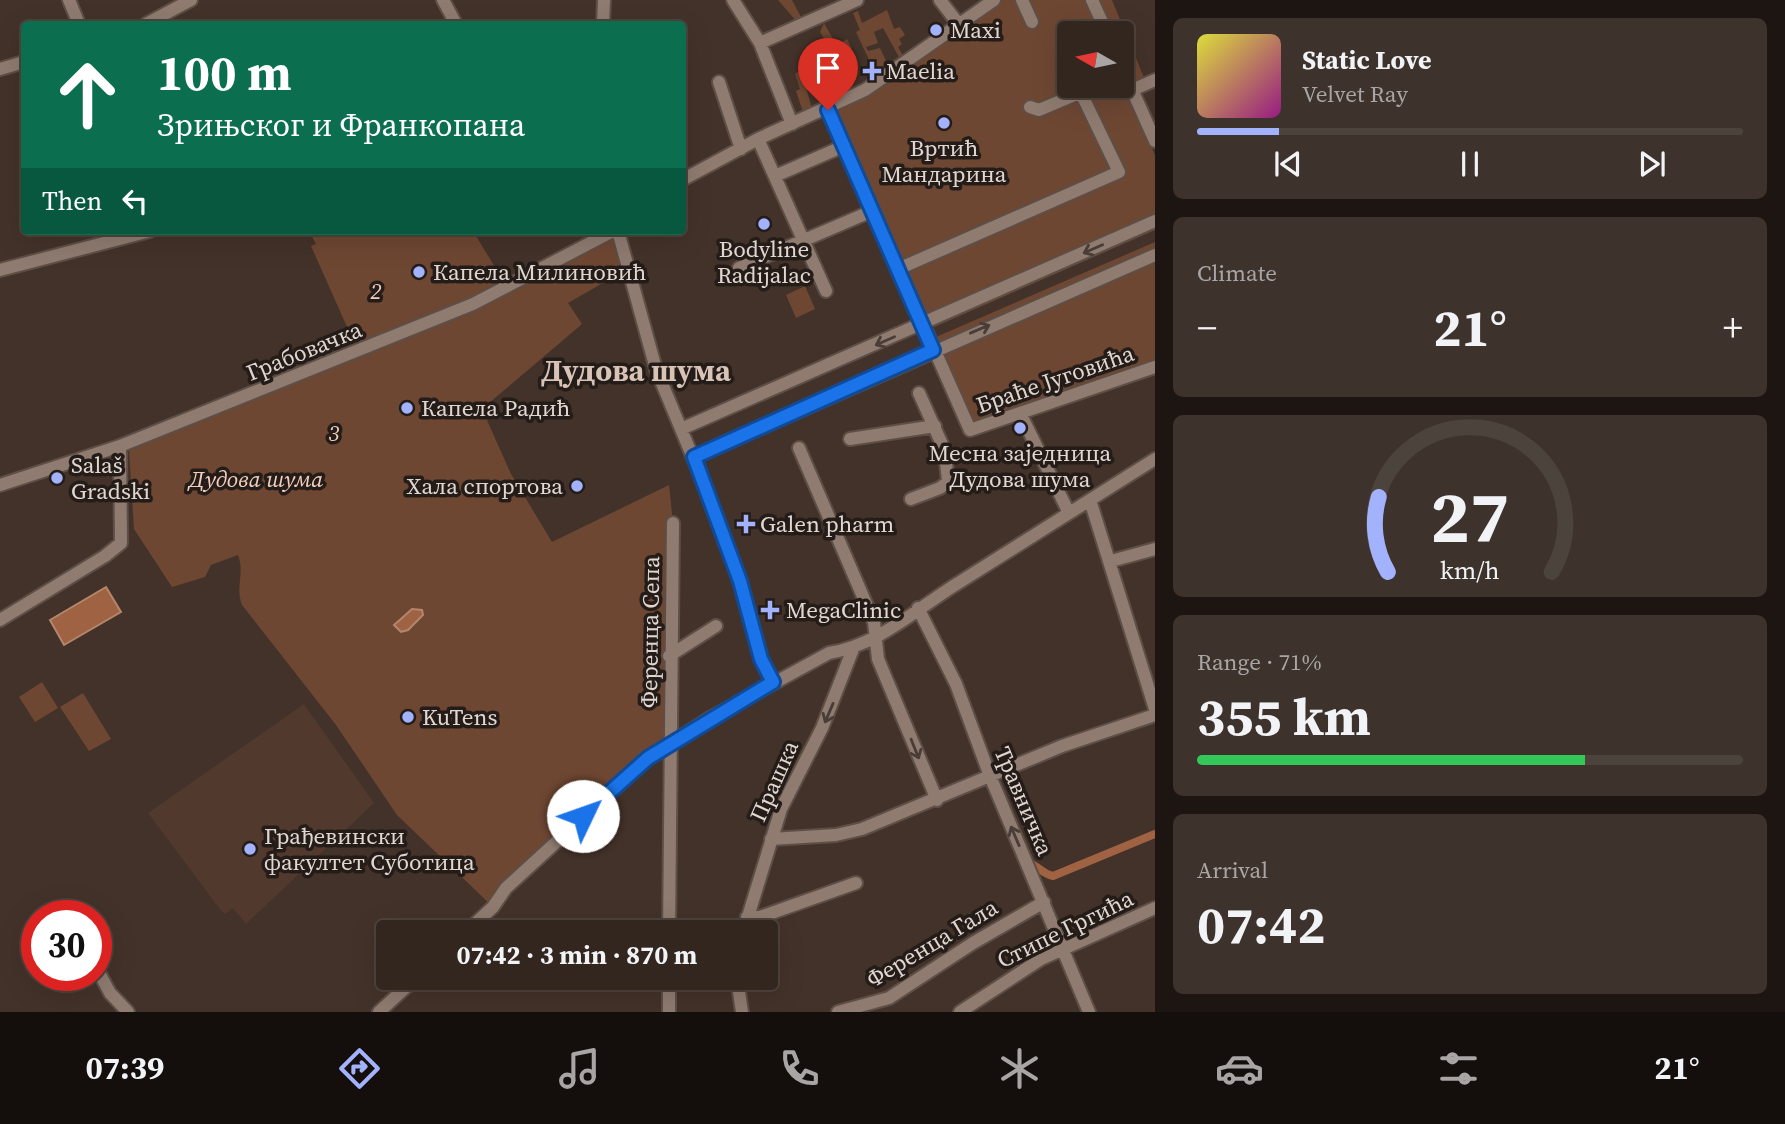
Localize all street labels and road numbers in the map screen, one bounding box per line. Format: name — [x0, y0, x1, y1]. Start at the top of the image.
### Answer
street label: Грабовачка — [241, 313, 367, 389]
street label: Браће Југовића — [972, 337, 1138, 421]
street label: Ференца Сепа — [633, 556, 667, 708]
street label: Прашка — [742, 735, 806, 827]
street label: Травничка — [987, 742, 1061, 861]
street label: Стипе Гргића — [992, 882, 1139, 976]
street label: Ференца Гала — [860, 891, 1004, 995]

